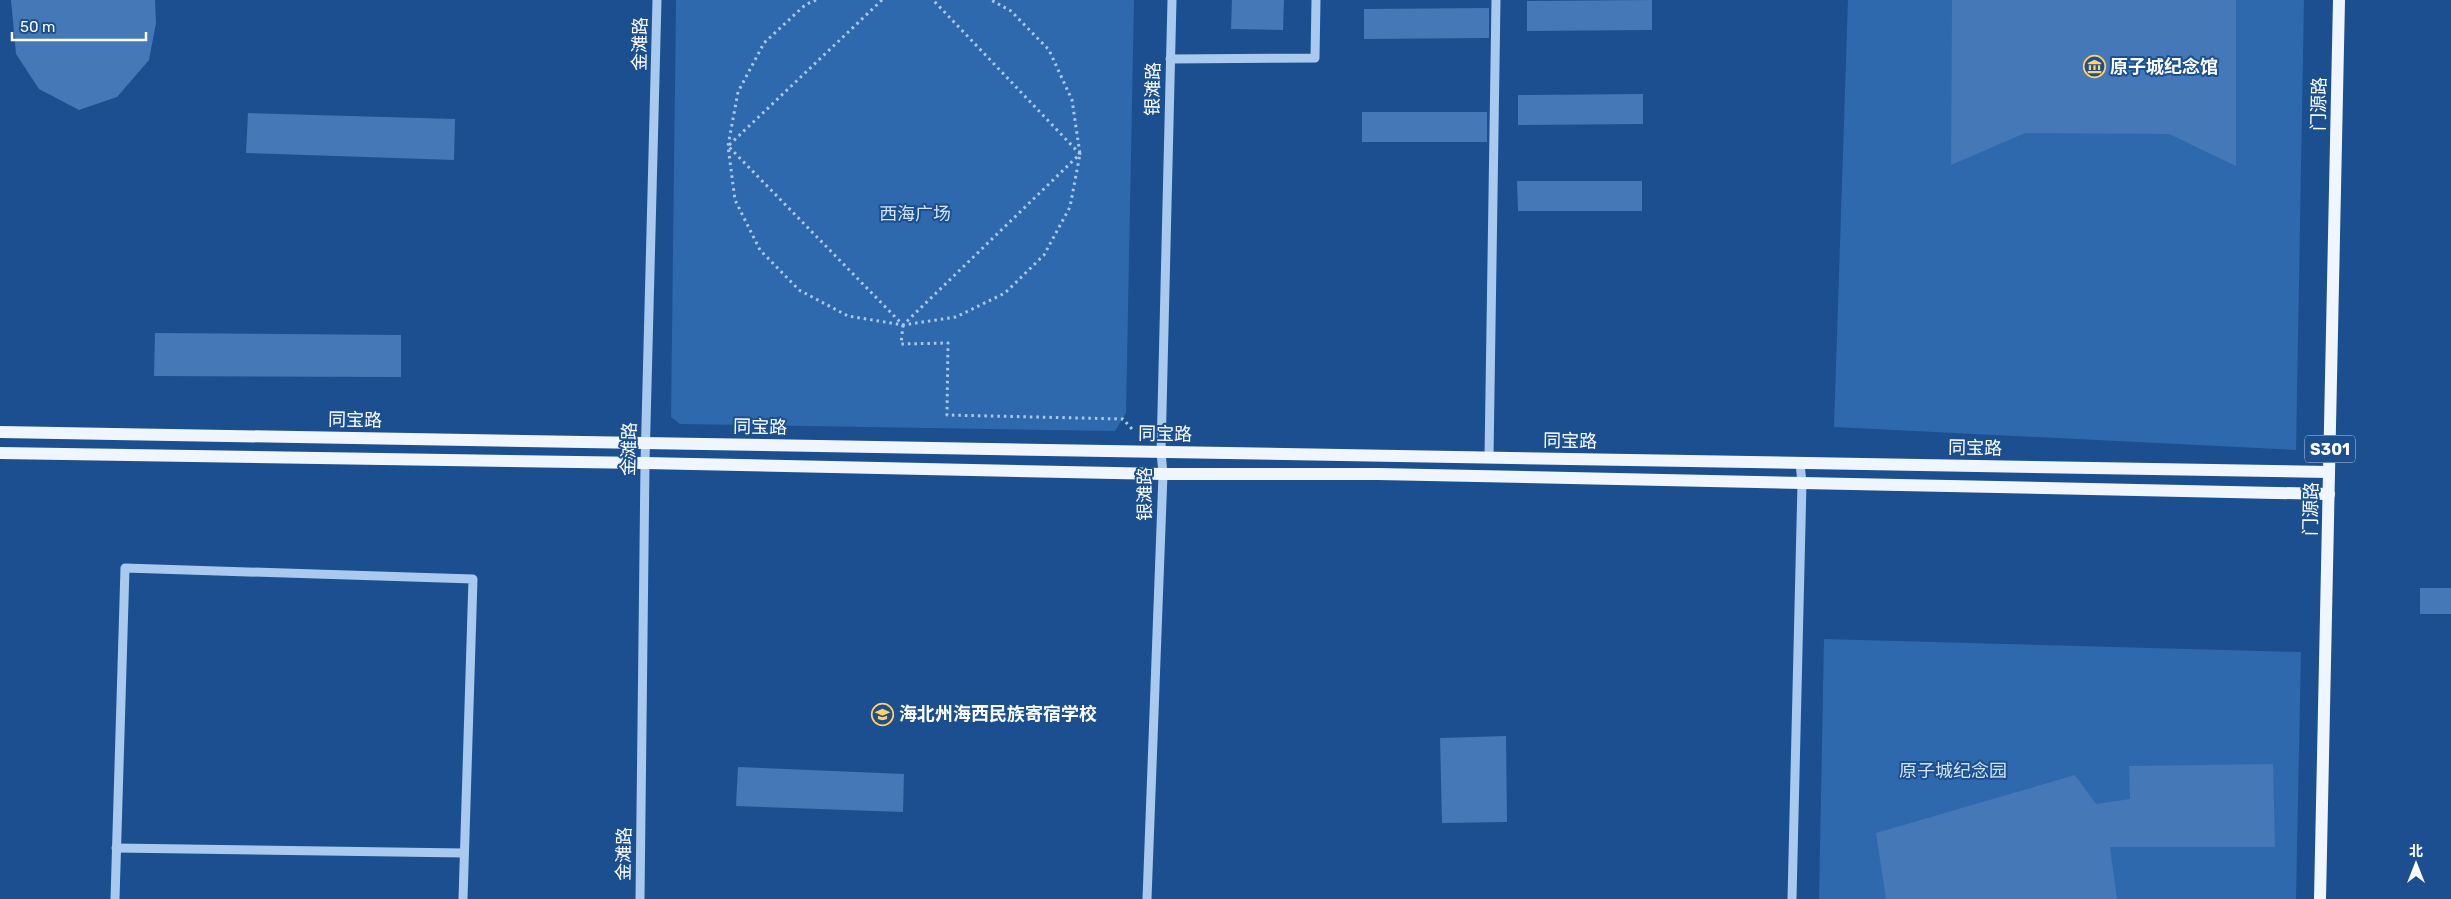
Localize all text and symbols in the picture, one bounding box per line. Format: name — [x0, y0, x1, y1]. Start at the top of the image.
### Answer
scale bar — [12, 10, 146, 42]
street label: 金滩路 — [629, 17, 651, 71]
text: 50 m — [20, 18, 55, 36]
museum icon: 原子城纪念馆 — [2082, 55, 2106, 79]
place label: 原子城纪念馆 — [2110, 56, 2218, 78]
street label: 银滩路 — [1142, 62, 1164, 116]
street label: 门源路 — [2308, 77, 2330, 131]
park label: 西海广场 — [879, 203, 951, 225]
street label: 同宝路 — [328, 409, 382, 431]
street label: 同宝路 — [733, 416, 787, 438]
street label: 金滩路 — [617, 422, 641, 476]
street label: 同宝路 — [1138, 423, 1192, 445]
street label: 同宝路 — [1543, 430, 1597, 452]
road number: S301 — [2305, 436, 2355, 462]
street label: 同宝路 — [1948, 437, 2002, 459]
street label: 银滩路 — [1134, 467, 1156, 521]
street label: 门源路 — [2300, 482, 2322, 536]
school or university icon: 海北州海西民族寄宿学校 — [871, 702, 895, 726]
place label: 海北州海西民族寄宿学校 — [899, 703, 1097, 725]
park label: 原子城纪念园 — [1899, 760, 2007, 782]
street label: 金滩路 — [613, 827, 635, 881]
north arrow — [2391, 839, 2441, 889]
text: 北 — [2409, 843, 2423, 860]

